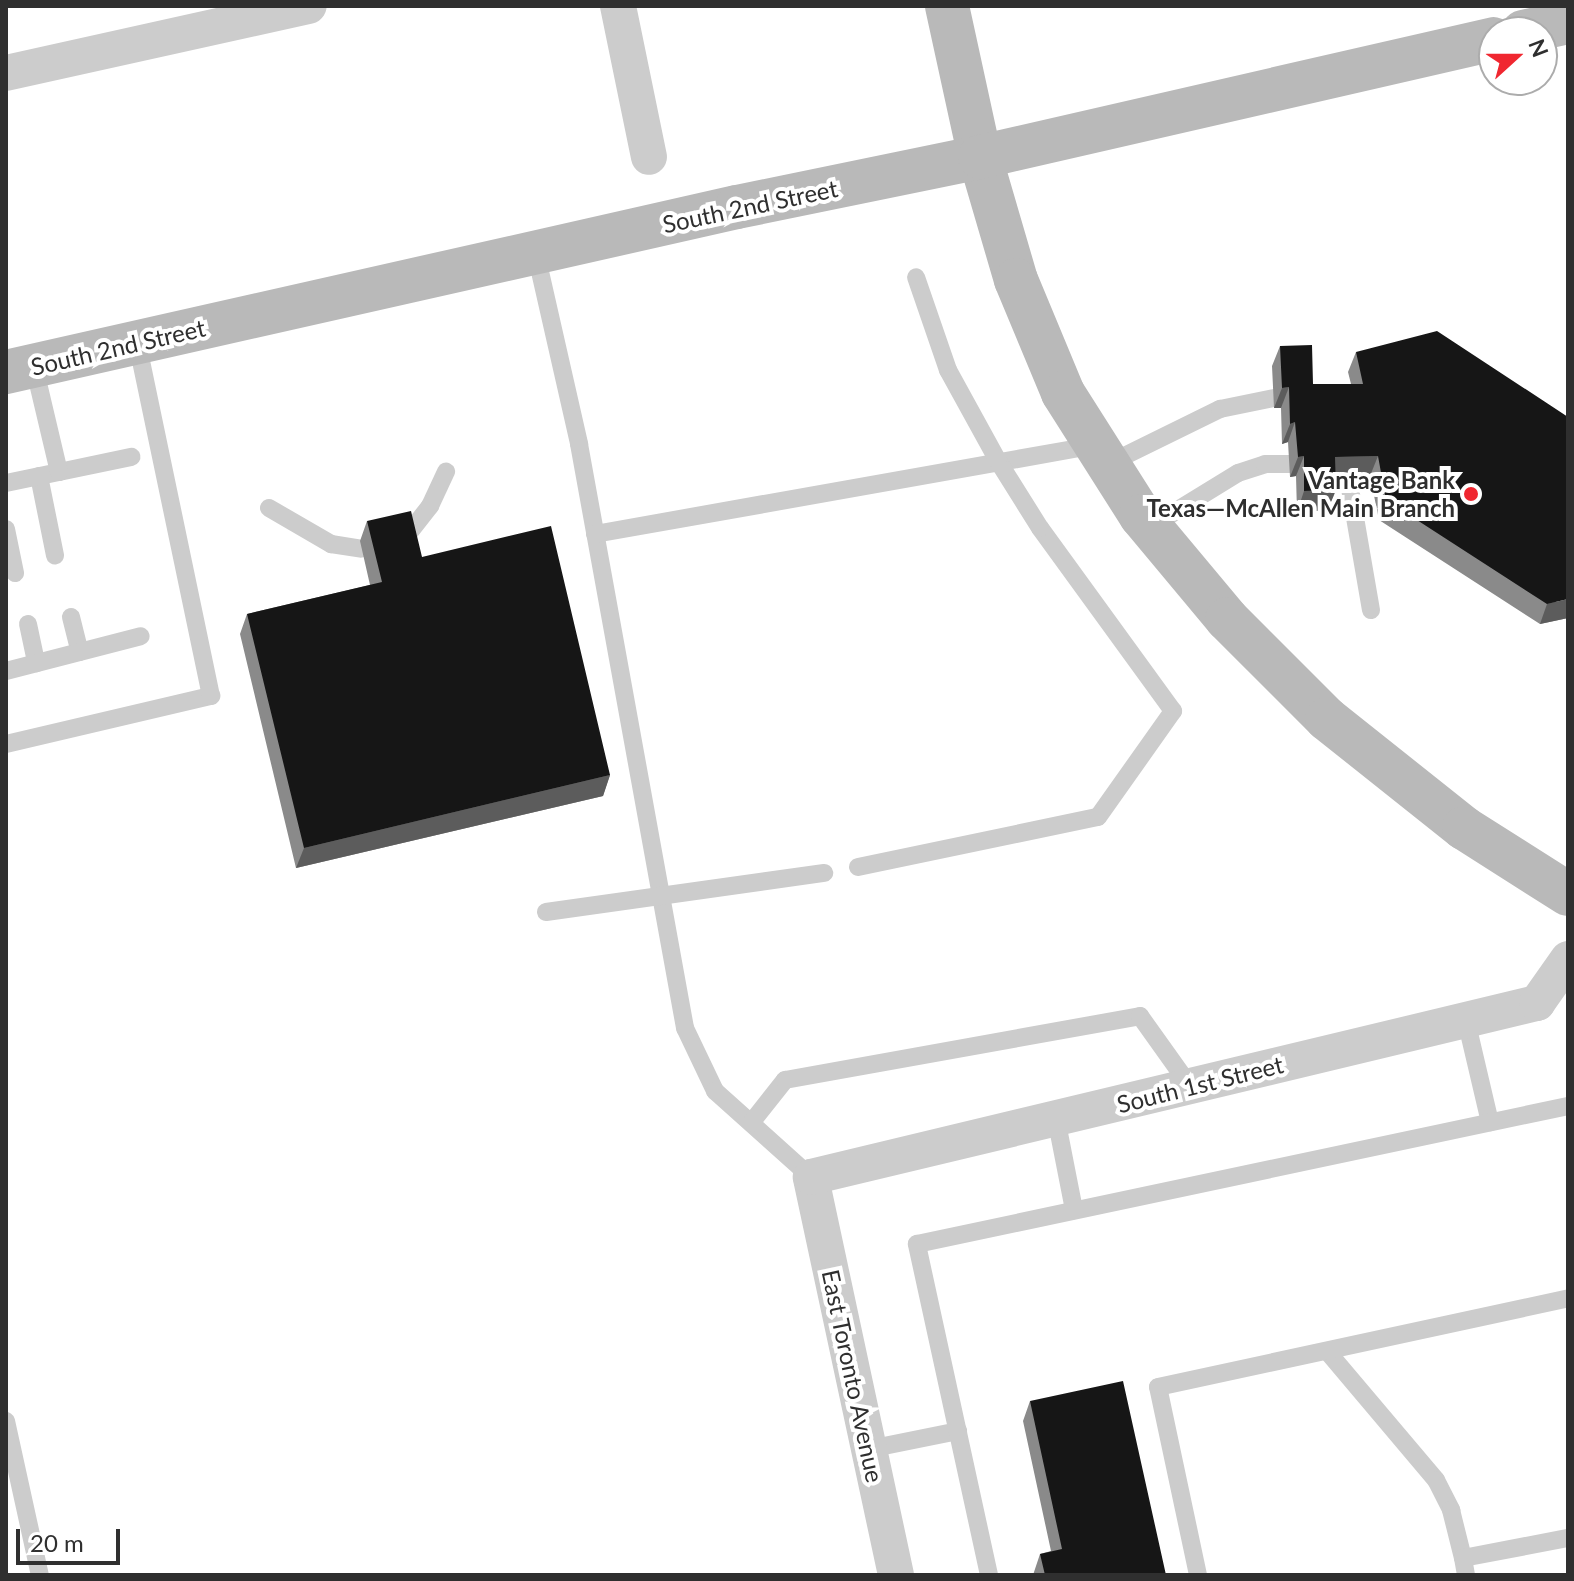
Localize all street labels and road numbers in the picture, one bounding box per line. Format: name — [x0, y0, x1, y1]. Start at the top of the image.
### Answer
street label: South 2nd Street — [660, 173, 840, 239]
street label: South 2nd Street — [28, 313, 208, 381]
street label: South 1st Street — [1114, 1049, 1286, 1119]
street label: East Toronto Avenue — [816, 1266, 890, 1486]

